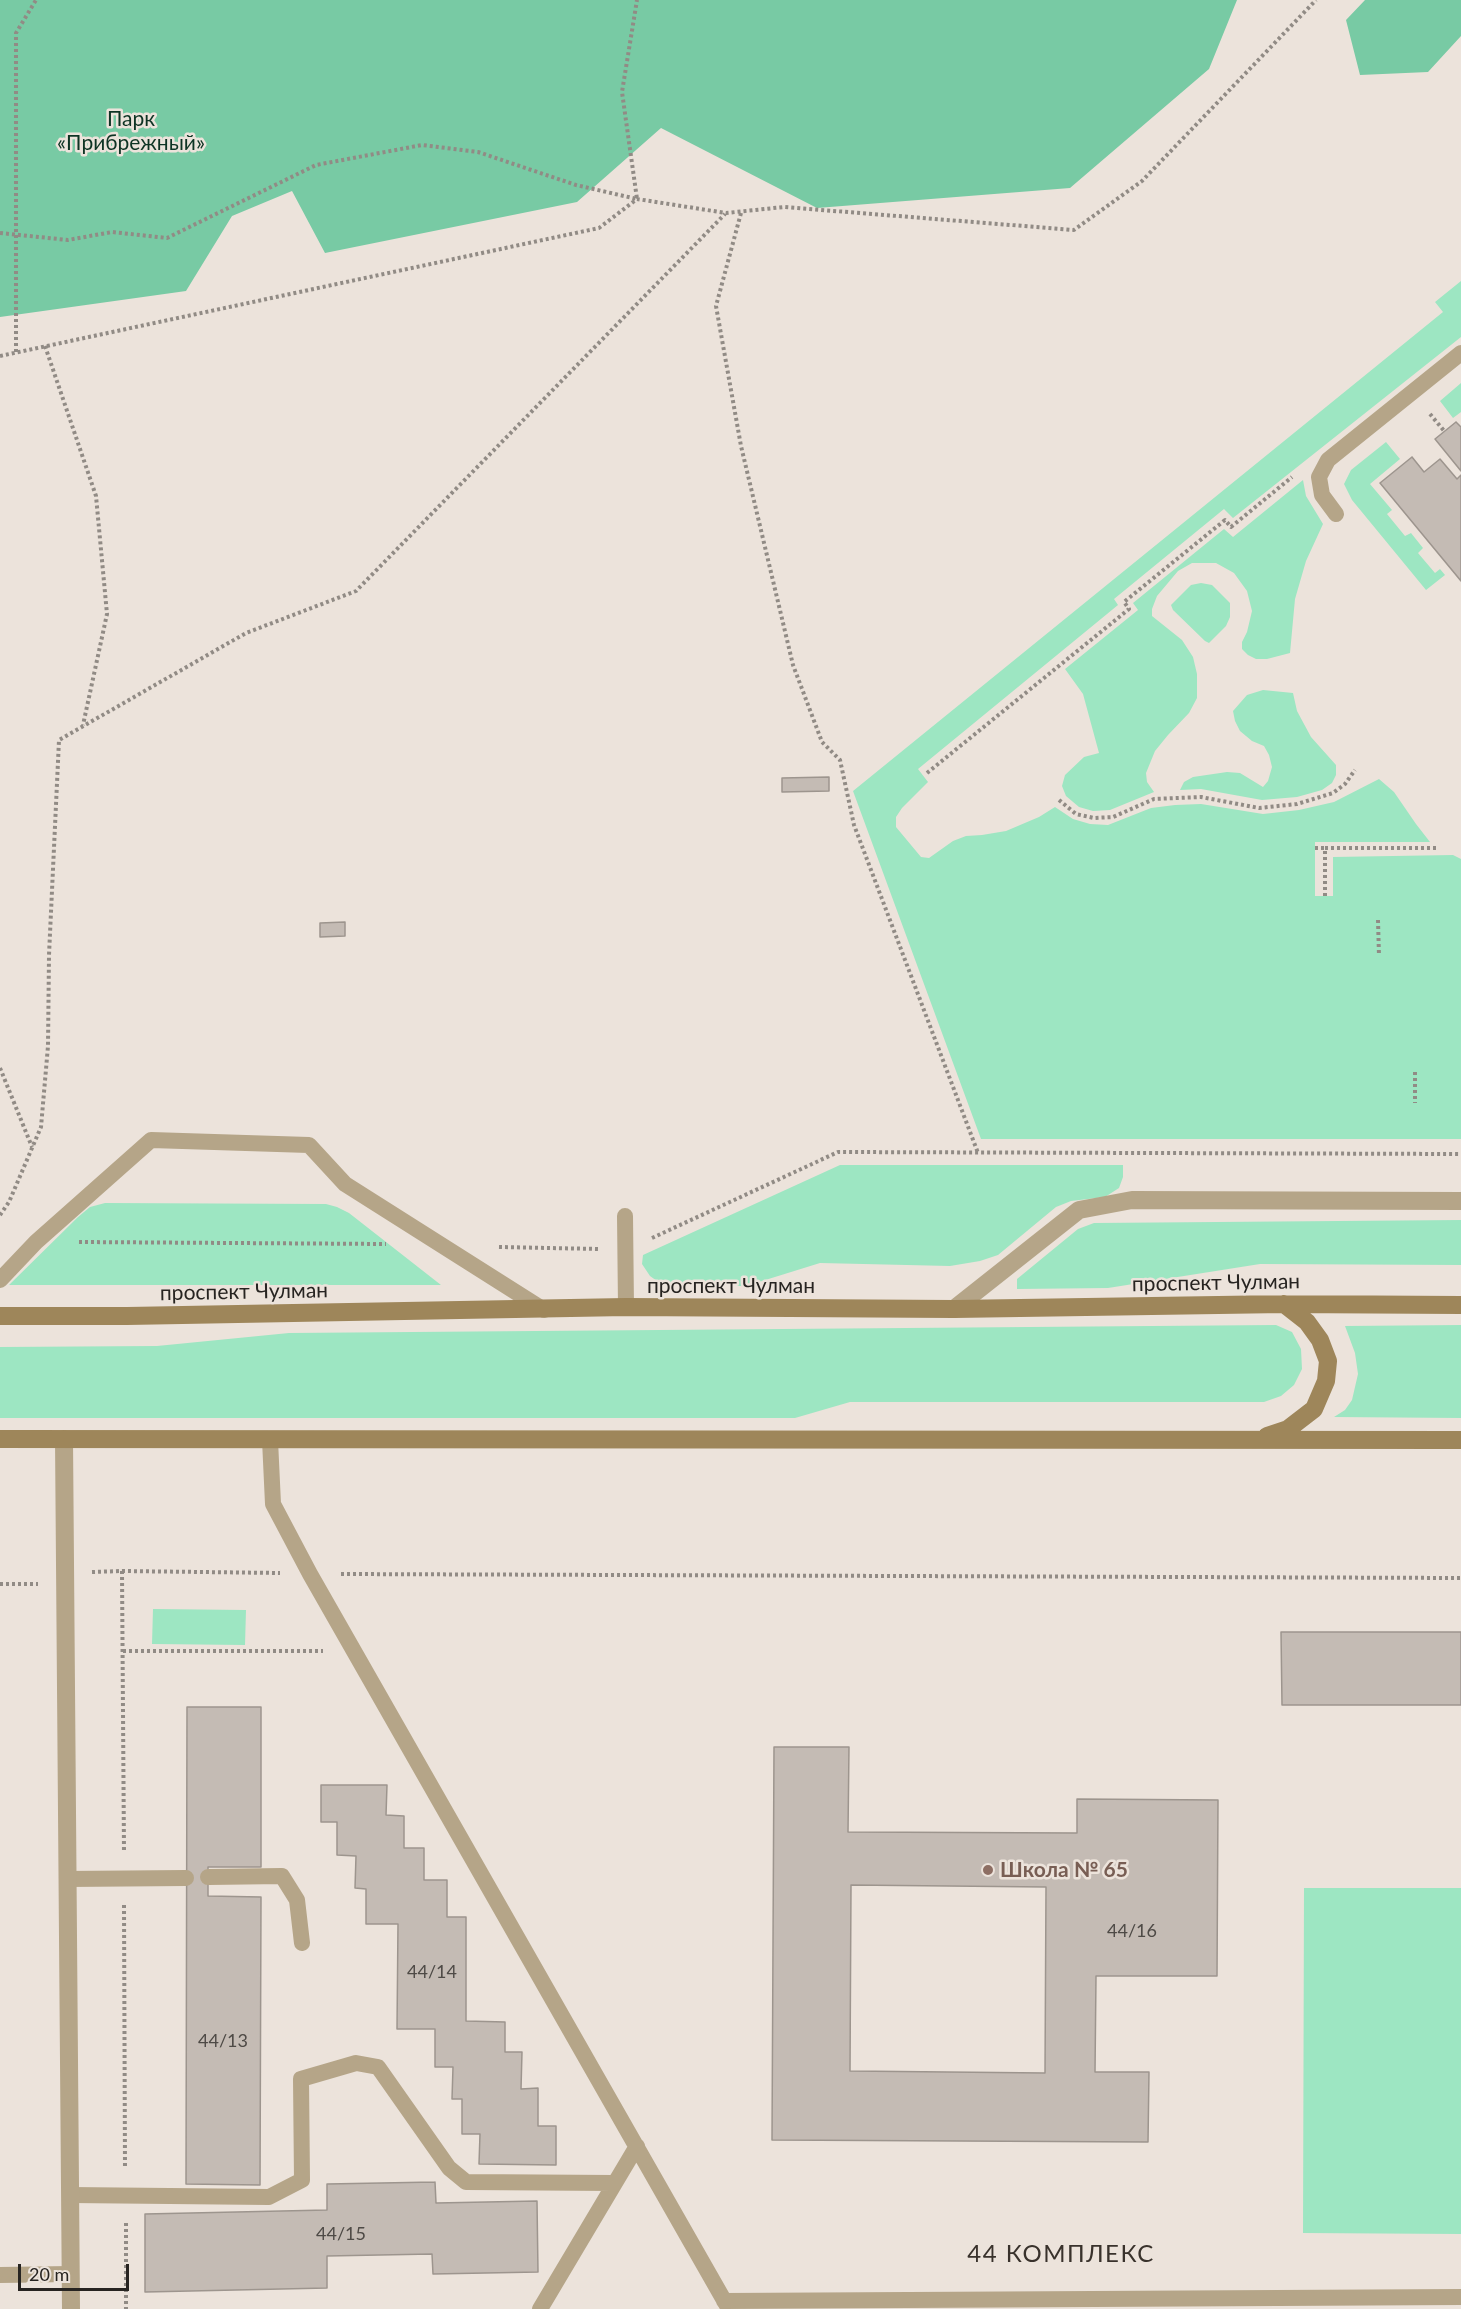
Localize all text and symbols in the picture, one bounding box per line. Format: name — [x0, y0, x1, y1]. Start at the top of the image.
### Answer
park label: Парк «Прибрежный» — [57, 106, 205, 156]
street label: проспект Чулман — [1132, 1269, 1300, 1297]
street label: проспект Чулман — [647, 1273, 815, 1299]
street label: проспект Чулман — [160, 1278, 328, 1306]
place label: Школа № 65 — [1000, 1857, 1128, 1883]
marker: Школа № 65 — [981, 1863, 995, 1877]
house number: 44/16 — [1107, 1920, 1157, 1942]
house number: 44/14 — [407, 1961, 457, 1983]
house number: 44/13 — [198, 2030, 248, 2052]
house number: 44/15 — [316, 2223, 366, 2245]
district label: 44 КОМПЛЕКС — [967, 2240, 1155, 2268]
scale bar — [21, 2252, 132, 2290]
text: 20 m — [29, 2263, 69, 2285]

